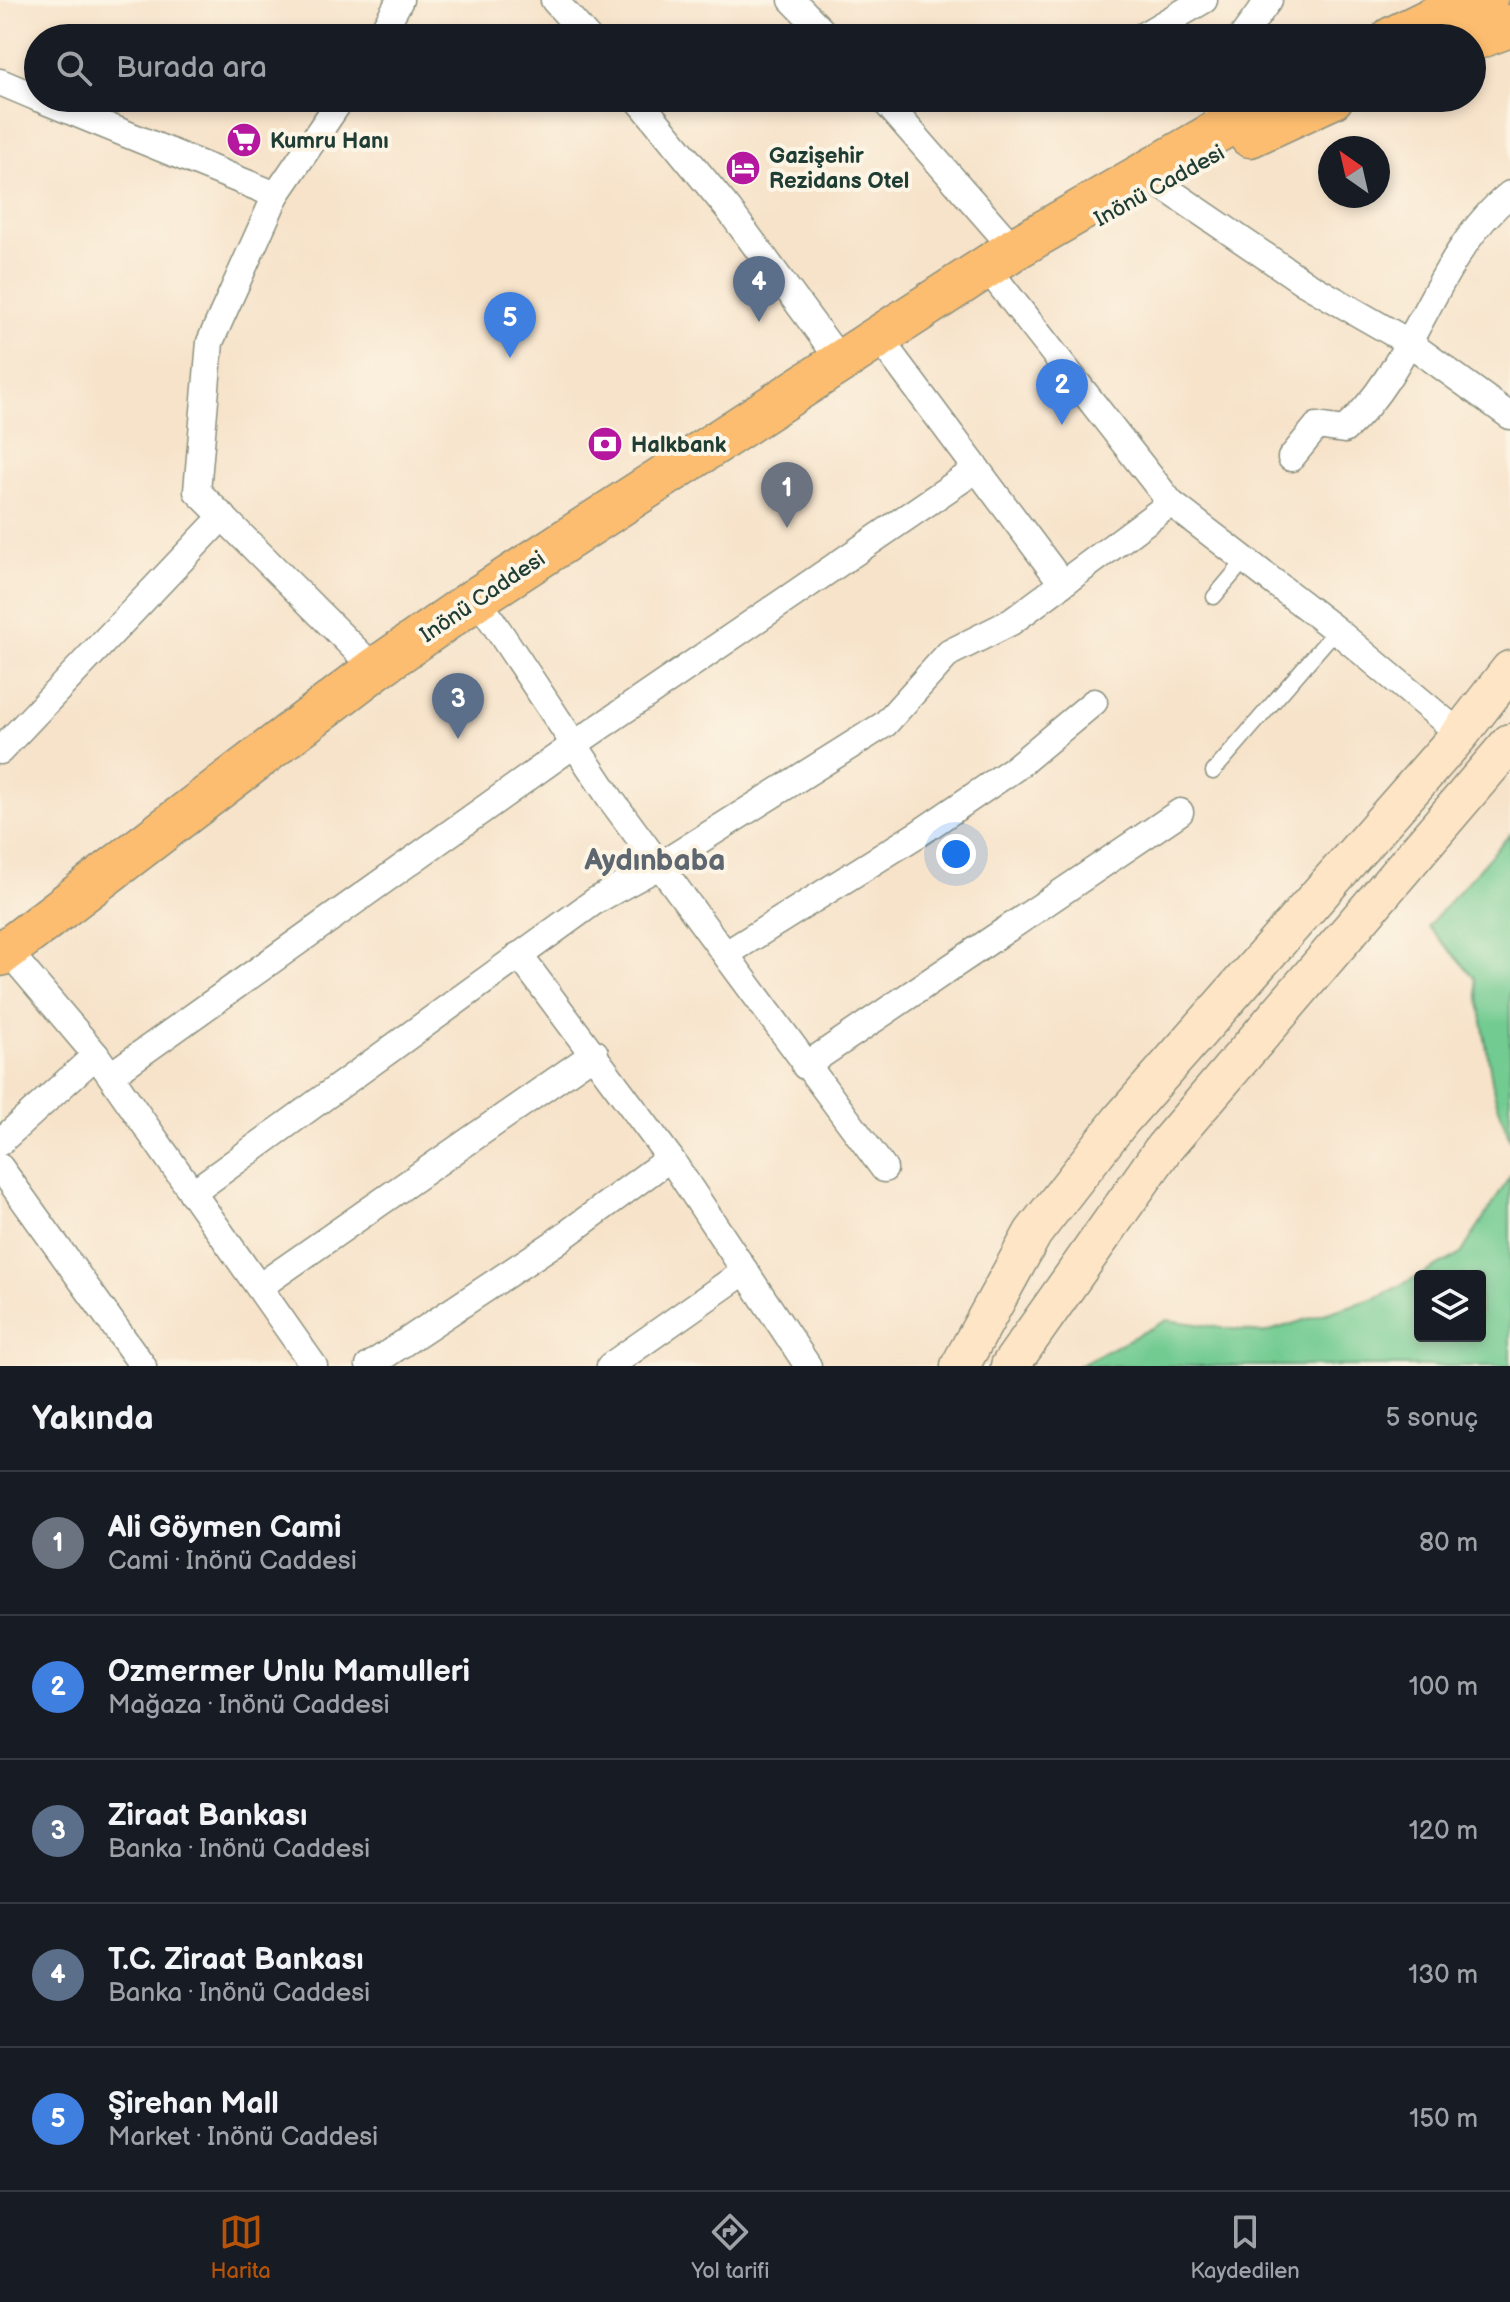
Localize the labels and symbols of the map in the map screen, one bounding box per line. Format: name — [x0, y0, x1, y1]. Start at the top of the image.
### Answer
supermarket icon: Kumru Hanı — [225, 121, 263, 159]
place label: Kumru Hanı — [270, 128, 389, 155]
north arrow — [1318, 136, 1390, 208]
street label: Inönü Caddesi — [1090, 139, 1230, 233]
place label: Gazişehir Rezidans Otel — [769, 143, 909, 195]
hotel icon: Gazişehir Rezidans Otel — [724, 149, 762, 187]
pin: 4 — [733, 256, 785, 322]
pin: 5 — [484, 292, 536, 358]
pin: 2 — [1036, 359, 1088, 425]
bank icon: Halkbank — [586, 425, 624, 463]
place label: Halkbank — [631, 432, 727, 459]
pin: 1 — [761, 462, 813, 528]
street label: Inönü Caddesi — [415, 546, 550, 649]
pin: 3 — [432, 673, 484, 739]
your location — [936, 834, 976, 874]
district label: Aydınbaba — [583, 843, 726, 879]

